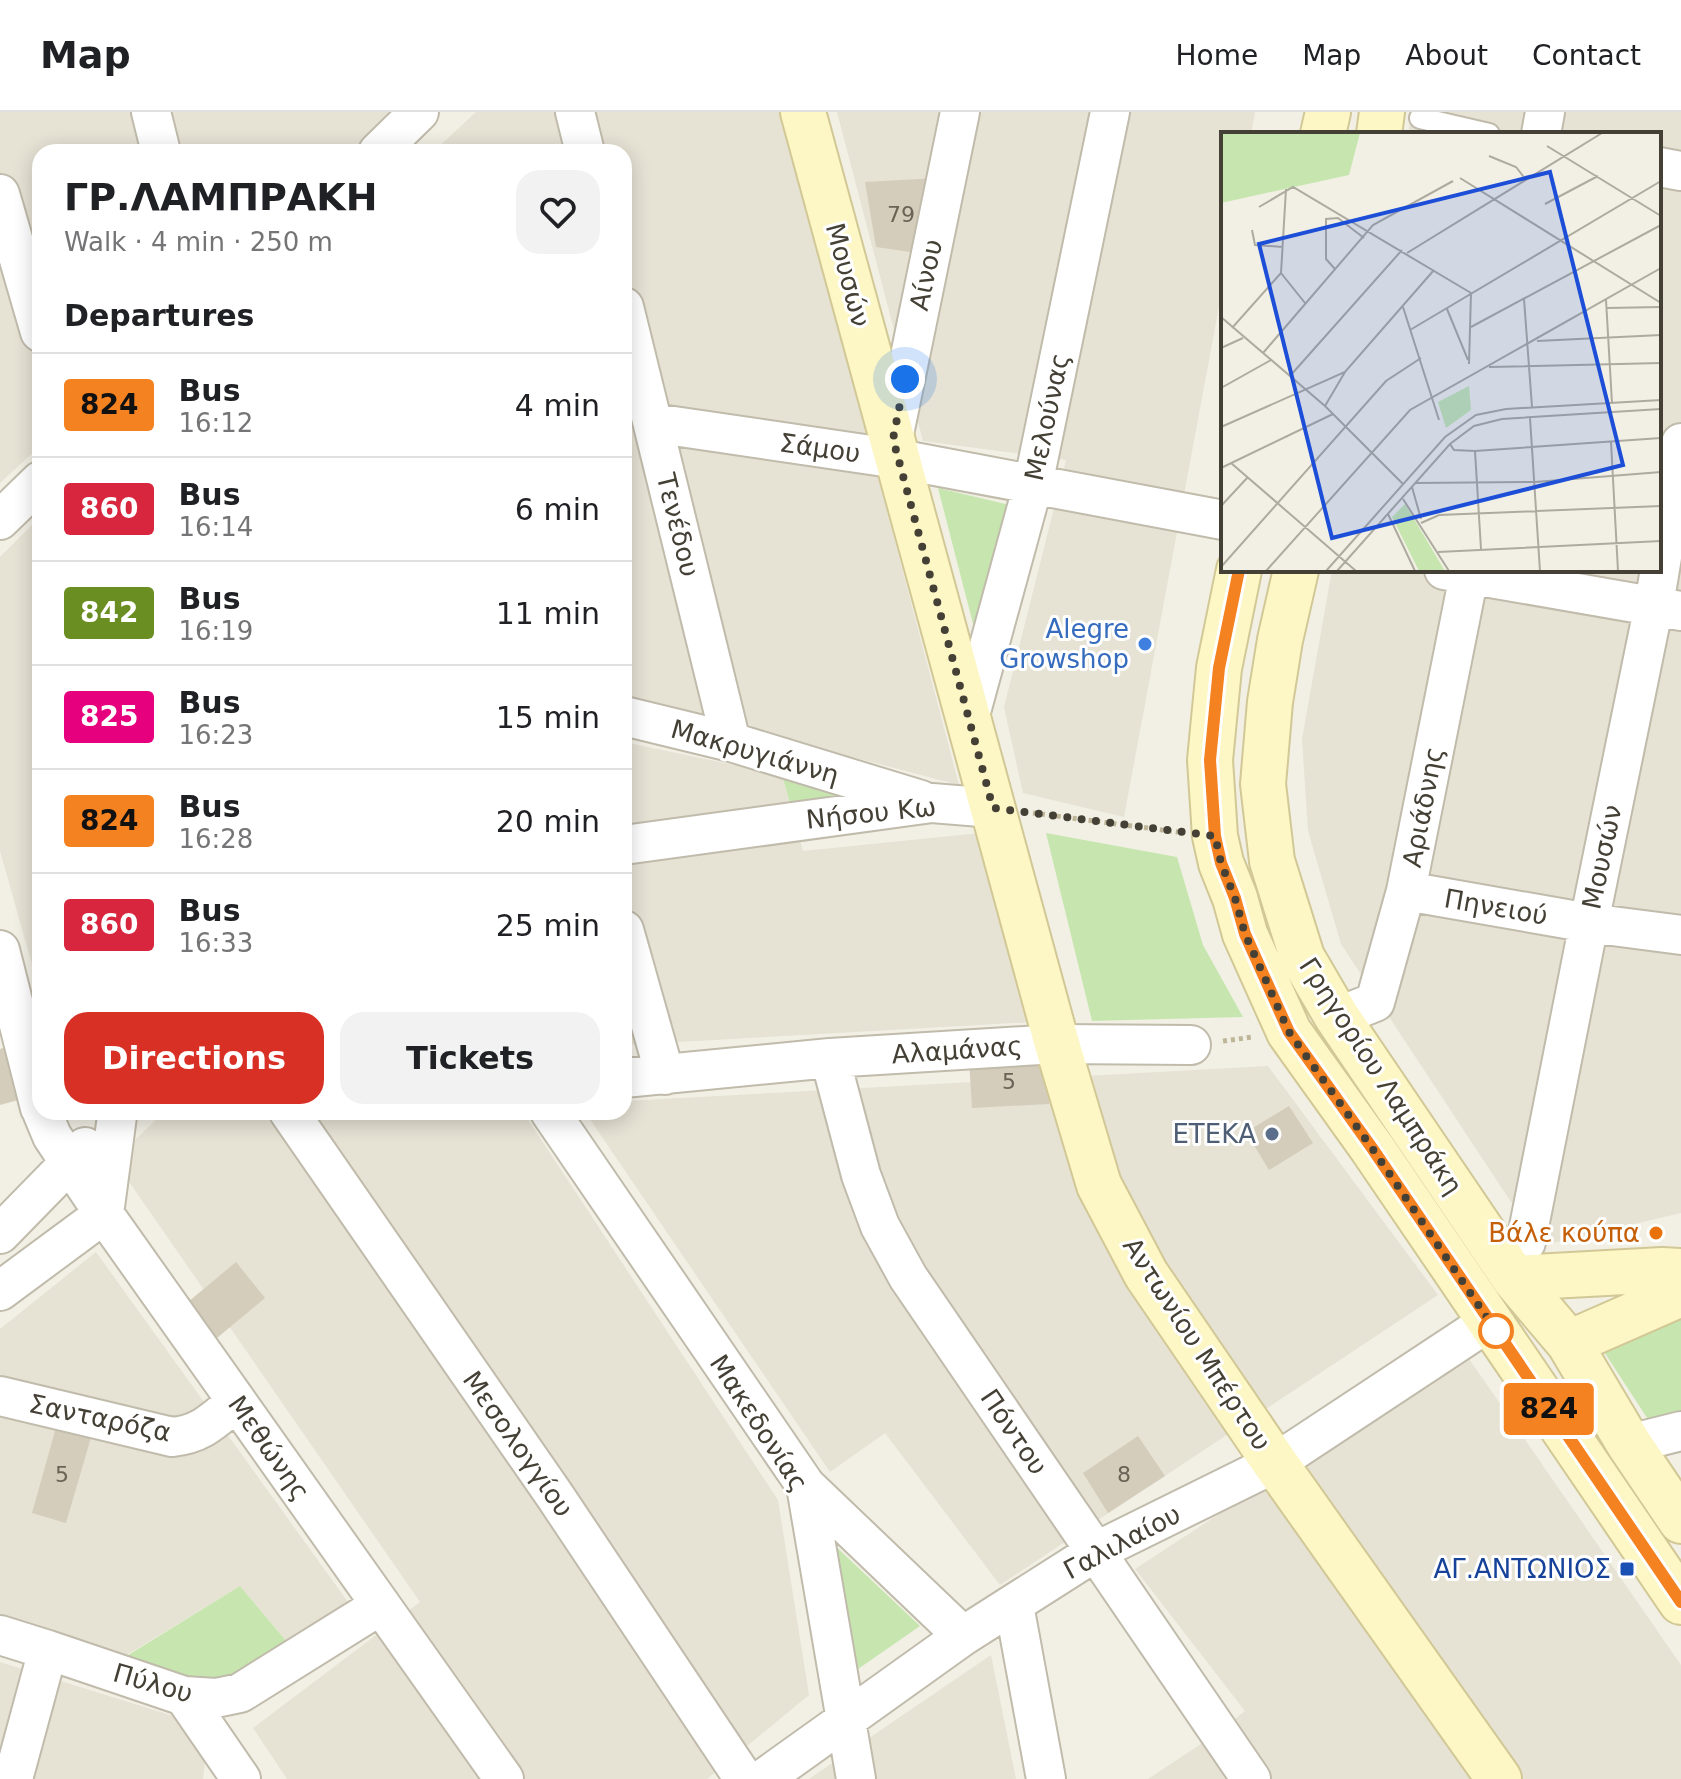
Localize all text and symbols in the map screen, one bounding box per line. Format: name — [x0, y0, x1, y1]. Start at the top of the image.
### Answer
text: Map — [40, 33, 131, 77]
text: Home — [1175, 39, 1258, 72]
text: Map — [1302, 39, 1361, 72]
text: About — [1405, 39, 1488, 72]
text: Contact — [1532, 39, 1641, 72]
inset map — [1221, 132, 1661, 572]
button: heart — [516, 170, 600, 254]
text: ΓΡ.ΛΑΜΠΡΑΚΗ — [64, 175, 377, 219]
house number: 79 — [887, 202, 915, 227]
street label: Μουσών — [820, 220, 876, 330]
text: Walk · 4 min · 250 m — [64, 227, 333, 257]
street label: Αίνου — [904, 237, 948, 313]
text: Departures — [64, 298, 254, 333]
street label: Μελούνας — [1019, 350, 1075, 484]
your location — [885, 359, 925, 399]
text: Bus — [178, 373, 241, 408]
text: 824 — [80, 388, 138, 421]
text: 4 min — [515, 388, 600, 423]
text: 16:12 — [178, 408, 253, 438]
street label: Σάμου — [778, 428, 862, 468]
street label: Τενέδου — [650, 469, 705, 580]
text: Bus — [178, 477, 241, 512]
text: 860 — [80, 492, 138, 525]
text: 6 min — [515, 492, 600, 527]
text: 16:14 — [178, 512, 253, 542]
text: Bus — [178, 581, 241, 616]
text: 842 — [80, 596, 138, 629]
text: 11 min — [496, 596, 600, 631]
place label: Alegre Growshop — [999, 614, 1129, 674]
text: 16:19 — [178, 616, 253, 646]
marker: Alegre Growshop — [1136, 635, 1154, 653]
text: Bus — [178, 685, 241, 720]
text: 825 — [80, 700, 138, 733]
text: 15 min — [496, 700, 600, 735]
street label: Μακρυγιάννη — [668, 714, 842, 790]
text: 16:23 — [178, 720, 253, 750]
street label: Αριάδνης — [1397, 744, 1449, 870]
text: Bus — [178, 789, 241, 824]
street label: Νήσου Κω — [805, 791, 937, 835]
street label: Μουσών — [1576, 802, 1628, 912]
text: 824 — [80, 804, 138, 837]
text: 20 min — [496, 804, 600, 839]
text: 16:28 — [178, 824, 253, 854]
street label: Πηνειού — [1442, 883, 1550, 931]
text: Bus — [178, 893, 241, 928]
text: 860 — [80, 908, 138, 941]
text: 25 min — [496, 908, 600, 943]
text: 16:33 — [178, 928, 253, 958]
street label: Γρηγορίου Λαμπράκη — [1293, 952, 1469, 1200]
button: Directions — [64, 1012, 324, 1104]
button: Tickets — [340, 1012, 600, 1104]
street label: Αλαμάνας — [891, 1030, 1023, 1070]
house number: 5 — [1002, 1069, 1016, 1094]
place label: ΕΤΕΚΑ — [1172, 1119, 1256, 1149]
marker: ΕΤΕΚΑ — [1263, 1125, 1281, 1143]
place label: Βάλε κούπα — [1488, 1218, 1640, 1248]
marker: Βάλε κούπα — [1647, 1224, 1665, 1242]
street label: Αντωνίου Μπέρτου — [1117, 1232, 1277, 1456]
unlabelled marker — [1479, 1314, 1513, 1348]
street label: Μακεδονίας — [704, 1349, 814, 1497]
street label: Μεσολογγίου — [457, 1365, 579, 1523]
line badge: 824 — [1503, 1383, 1595, 1435]
street label: Πόντου — [975, 1384, 1053, 1480]
street label: Σανταρόζα — [26, 1388, 174, 1448]
street label: Μεθώνης — [222, 1390, 316, 1506]
text: 824 — [1520, 1392, 1578, 1425]
house number: 5 — [55, 1462, 69, 1487]
house number: 8 — [1117, 1462, 1131, 1487]
street label: Γαλιλαίου — [1058, 1499, 1186, 1585]
place label: ΑΓ.ΑΝΤΩΝΙΟΣ — [1433, 1554, 1611, 1584]
marker: ΑΓ.ΑΝΤΩΝΙΟΣ — [1618, 1560, 1636, 1578]
street label: Πύλου — [110, 1657, 196, 1709]

